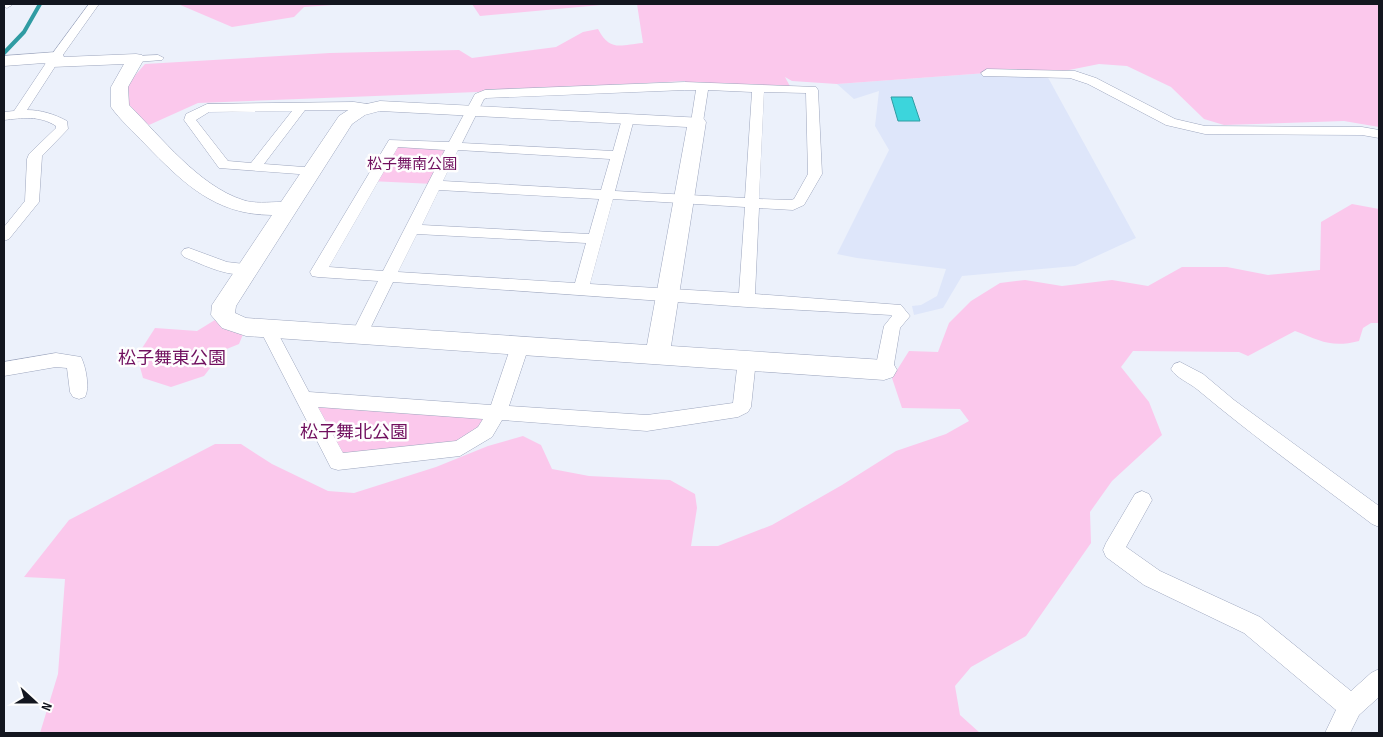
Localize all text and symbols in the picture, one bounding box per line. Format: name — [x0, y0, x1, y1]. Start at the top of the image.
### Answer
park label: 松子舞南公園 — [367, 155, 457, 174]
park label: 松子舞東公園 — [118, 348, 226, 369]
park label: 松子舞北公園 — [300, 422, 408, 443]
north arrow — [10, 677, 60, 727]
text: N — [37, 700, 56, 713]

